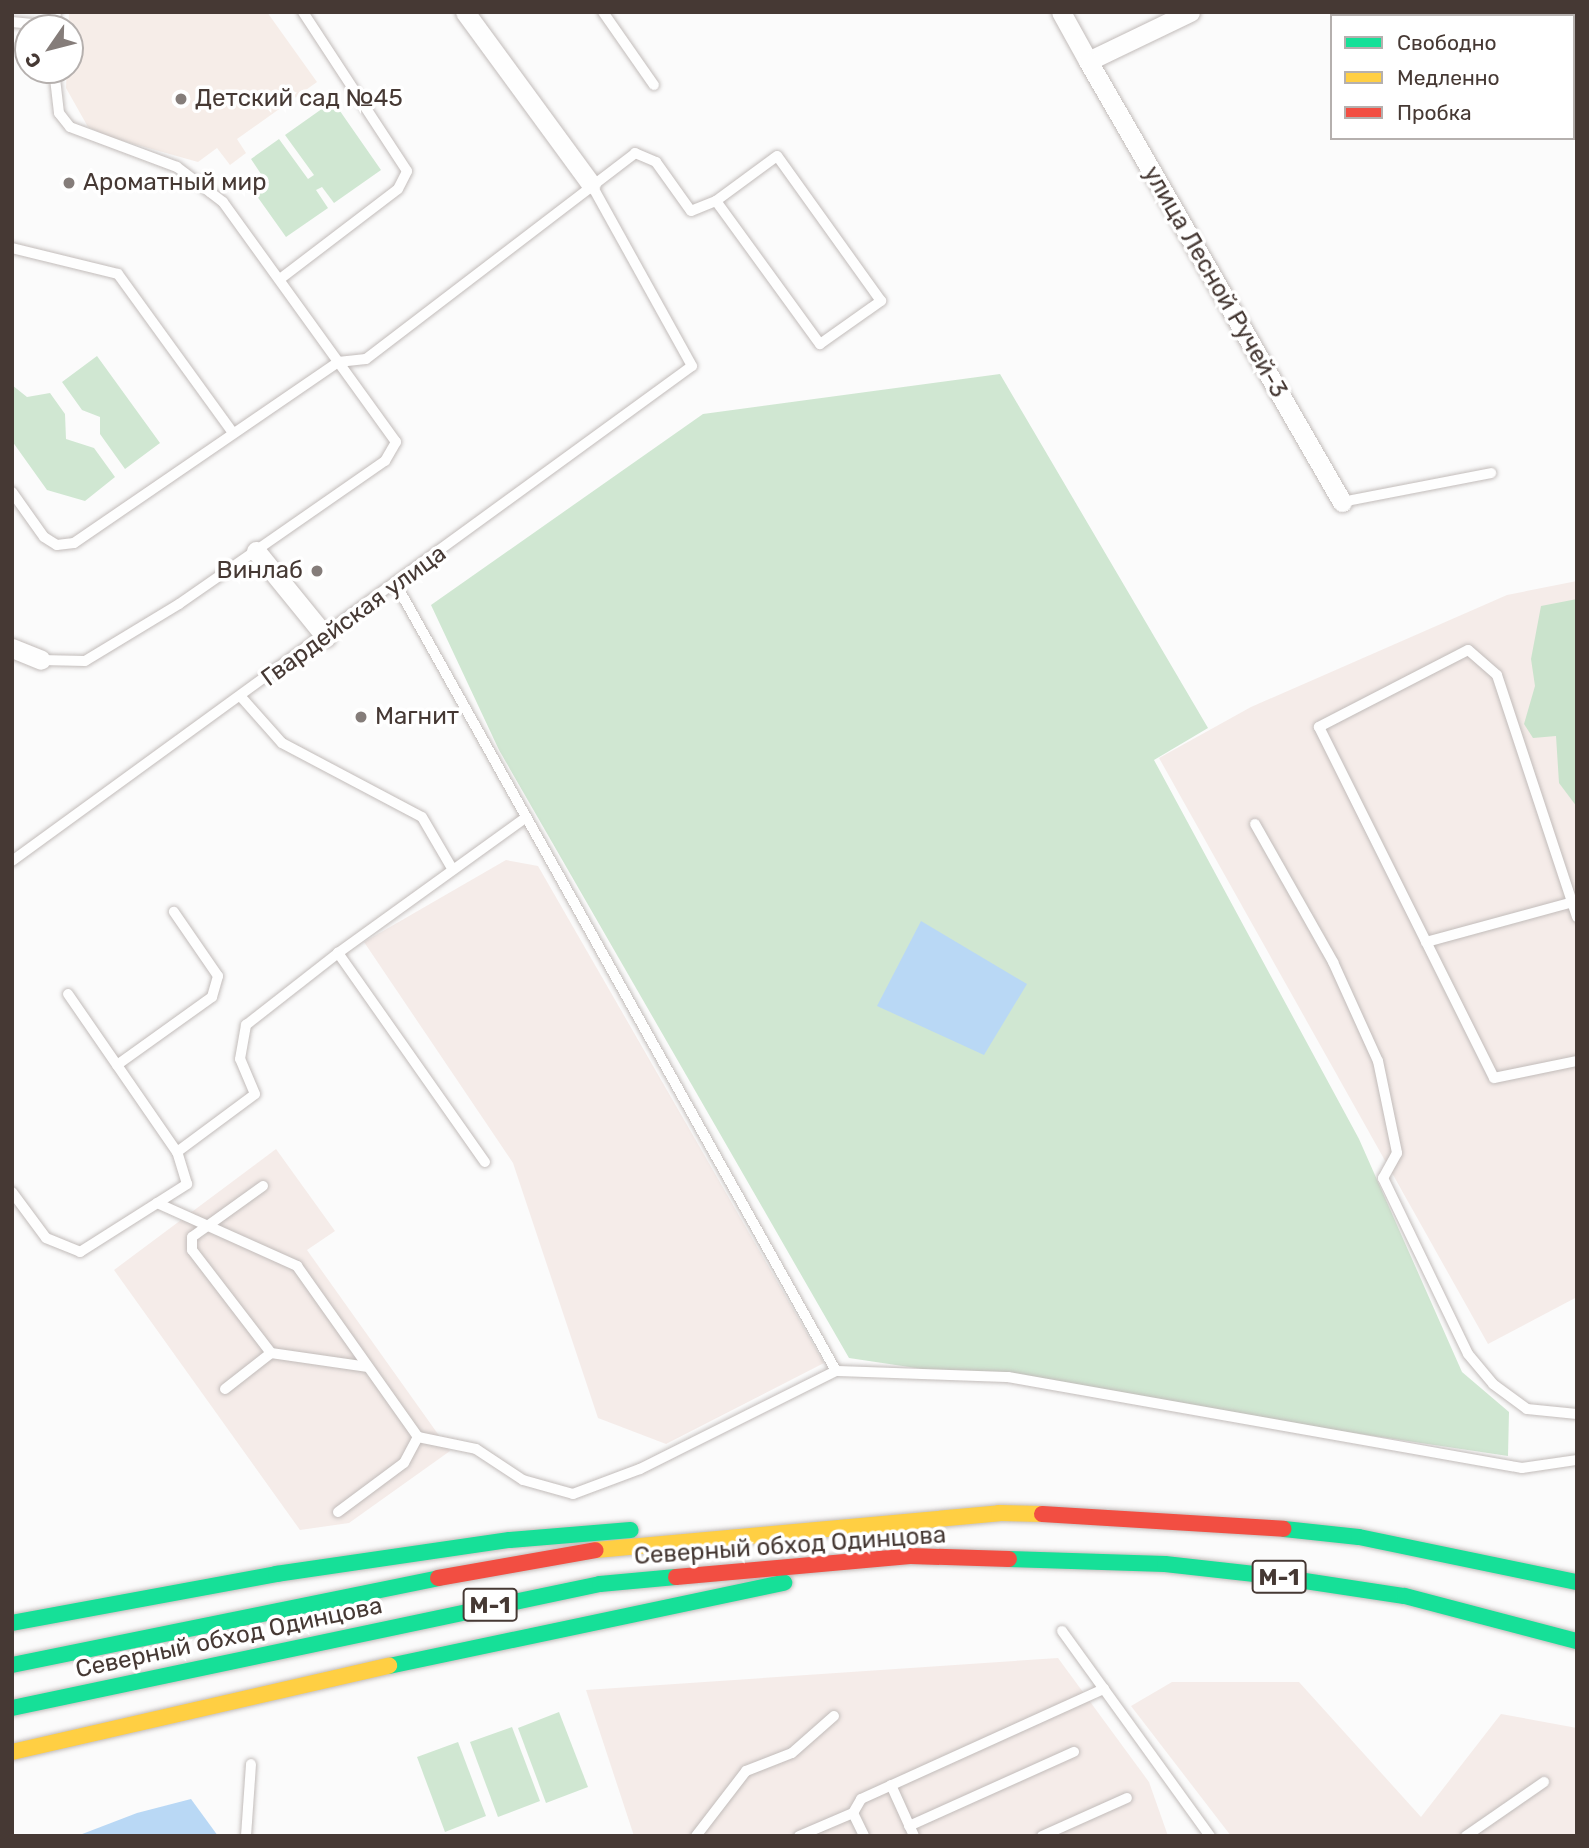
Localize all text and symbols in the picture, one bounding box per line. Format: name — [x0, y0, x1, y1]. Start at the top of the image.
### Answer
north arrow — [14, 14, 84, 84]
legend — [1330, 14, 1575, 140]
text: Свободно — [1397, 30, 1497, 55]
text: С — [20, 48, 46, 72]
text: Медленно — [1397, 65, 1500, 90]
place label: Детский сад №45 — [195, 85, 403, 113]
marker: Детский сад №45 — [173, 91, 189, 107]
text: Пробка — [1397, 100, 1472, 125]
street label: улица Лесной Ручей-3 — [1137, 161, 1293, 403]
place label: Ароматный мир — [83, 169, 266, 197]
marker: Ароматный мир — [61, 175, 77, 191]
street label: Гвардейская улица — [256, 539, 452, 693]
place label: Винлаб — [217, 557, 303, 585]
marker: Винлаб — [309, 563, 325, 579]
place label: Магнит — [375, 703, 459, 731]
marker: Магнит — [353, 709, 369, 725]
street label: Северный обход Одинцова — [633, 1521, 947, 1571]
road number: М-1 — [1251, 1558, 1307, 1596]
road number: М-1 — [462, 1586, 518, 1624]
street label: Северный обход Одинцова — [73, 1591, 385, 1685]

